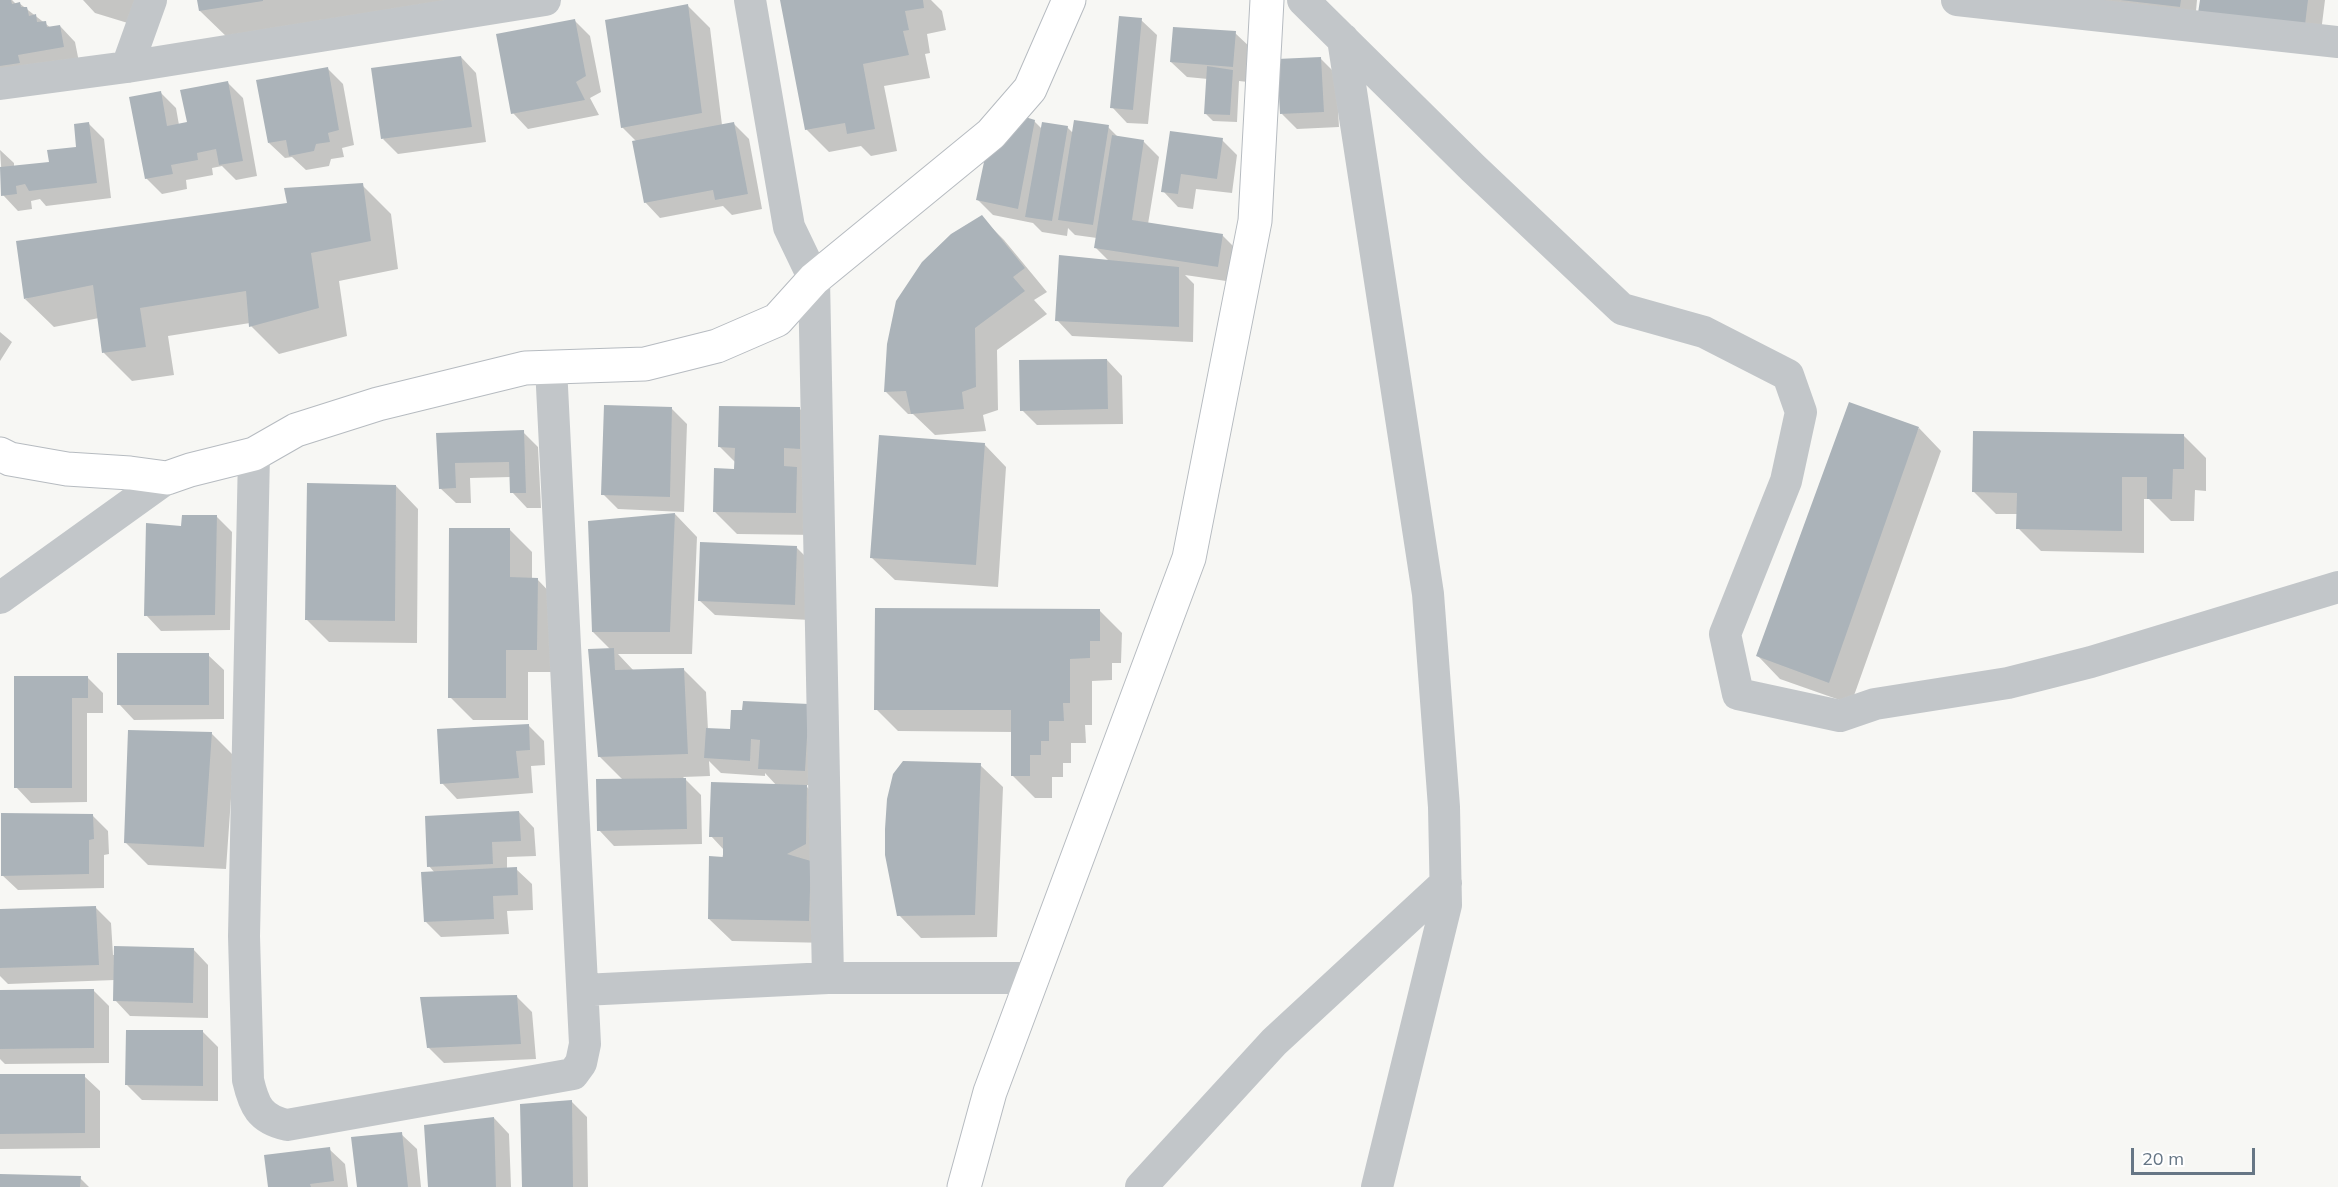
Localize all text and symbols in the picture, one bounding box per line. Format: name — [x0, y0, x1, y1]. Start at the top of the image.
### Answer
scale bar — [2134, 1136, 2258, 1174]
text: 20 m — [2142, 1147, 2184, 1170]

